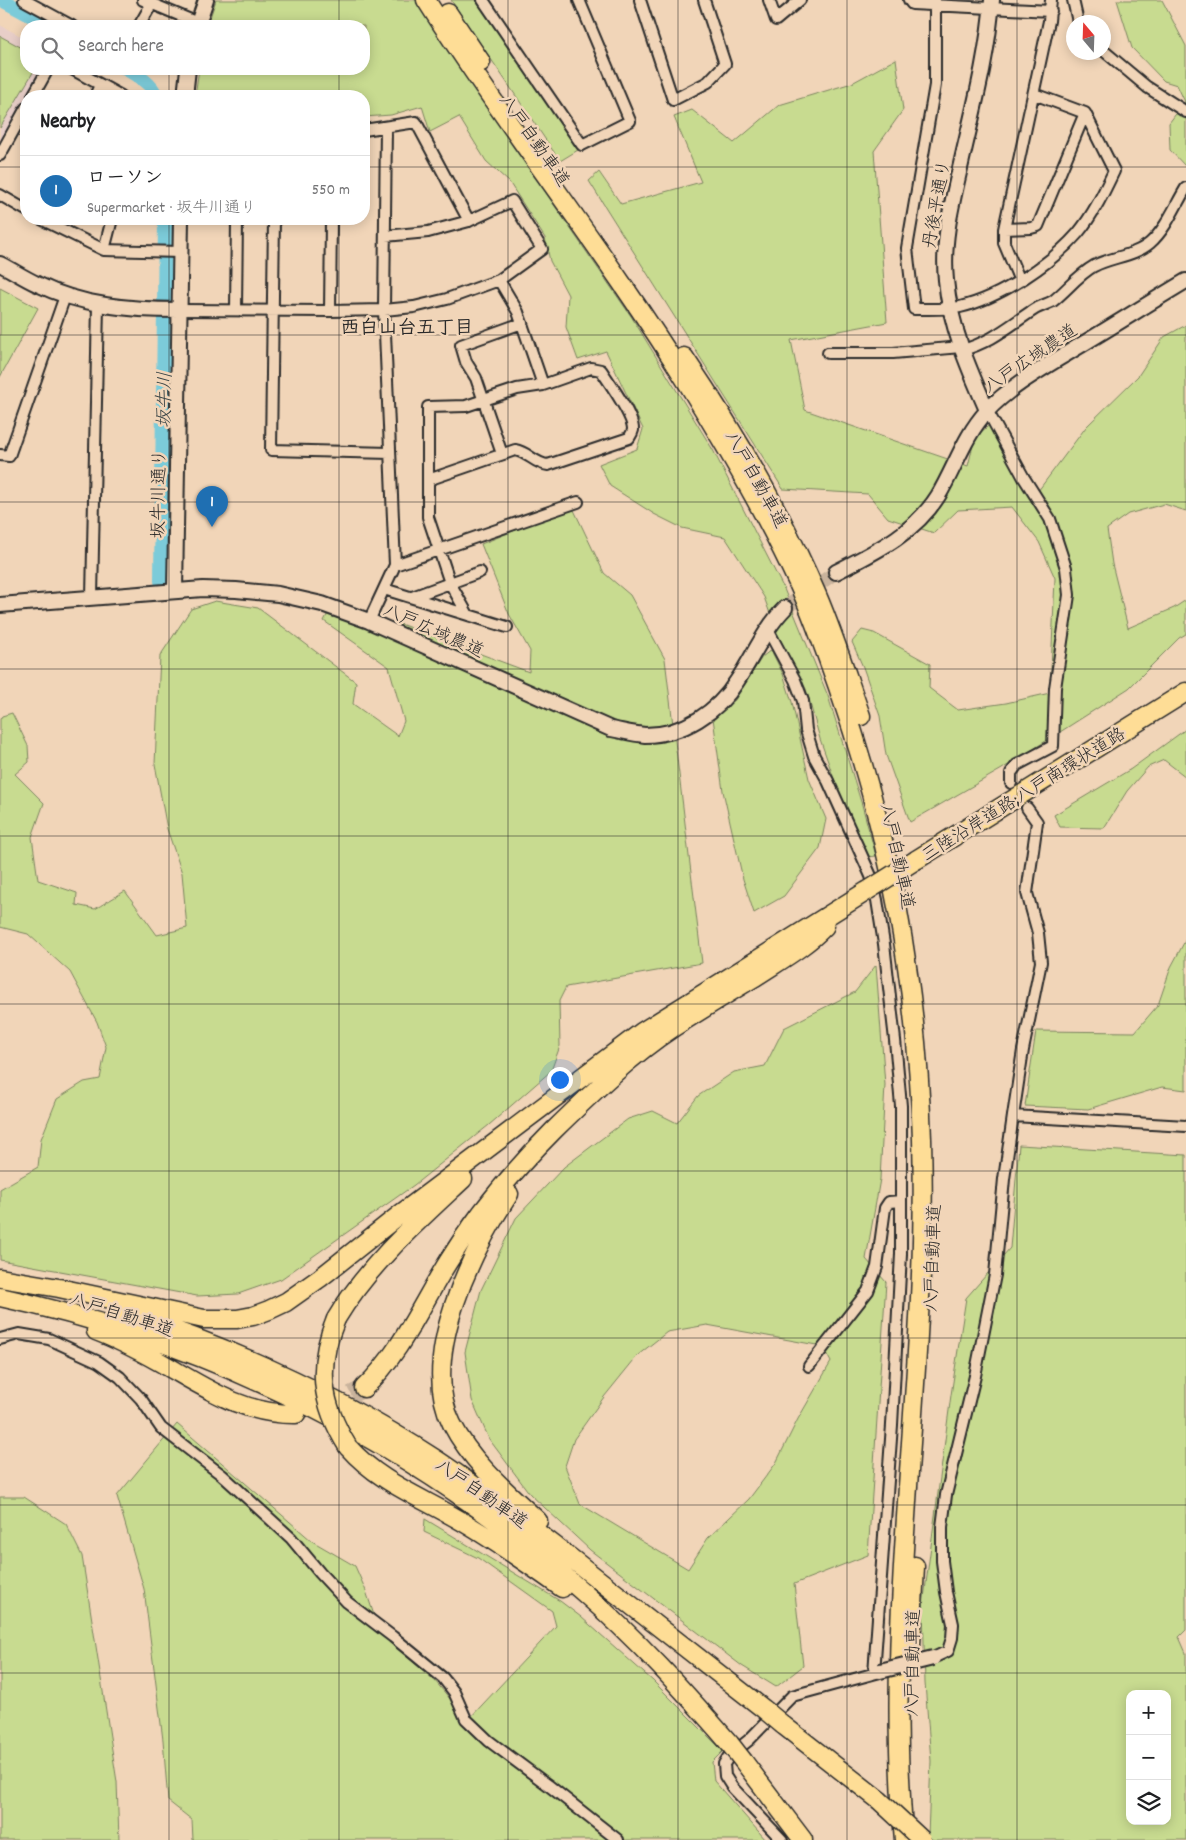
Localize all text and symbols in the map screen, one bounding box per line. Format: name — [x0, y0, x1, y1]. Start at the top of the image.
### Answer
north arrow — [1066, 15, 1111, 60]
search box — [20, 20, 370, 75]
icon: search — [38, 34, 66, 62]
text: Search here — [78, 34, 164, 61]
street label: 八戸自動車道 — [492, 90, 574, 193]
text: Nearby — [40, 108, 95, 138]
street label: 丹後平通り — [918, 158, 959, 251]
text: ローソン — [87, 166, 163, 193]
text: 1 — [54, 179, 58, 202]
text: 550 m — [312, 179, 350, 202]
text: Supermarket · 坂牛川通り — [87, 197, 256, 220]
district label: 西白山台五丁目 — [340, 316, 474, 343]
street label: 八戸広域農道 — [980, 320, 1083, 401]
water label: 坂牛川 — [153, 371, 180, 429]
street label: 八戸自動車道 — [718, 427, 792, 534]
street label: 坂牛川通り — [147, 449, 174, 539]
pin: 1 — [196, 486, 228, 527]
street label: 八戸広域農道 — [379, 599, 487, 666]
street label: 三陸沿岸道路;八戸南環状道路 — [917, 723, 1131, 869]
street label: 八戸自動車道 — [872, 801, 919, 912]
your location — [547, 1067, 573, 1093]
street label: 八戸自動車道 — [920, 1204, 949, 1312]
street label: 八戸自動車道 — [66, 1288, 176, 1345]
street label: 八戸自動車道 — [429, 1454, 532, 1536]
street label: 八戸自動車道 — [901, 1609, 928, 1717]
map controls — [1126, 1690, 1171, 1825]
button: + — [1126, 1690, 1171, 1735]
button: − — [1126, 1735, 1171, 1780]
button: layers — [1126, 1780, 1171, 1825]

